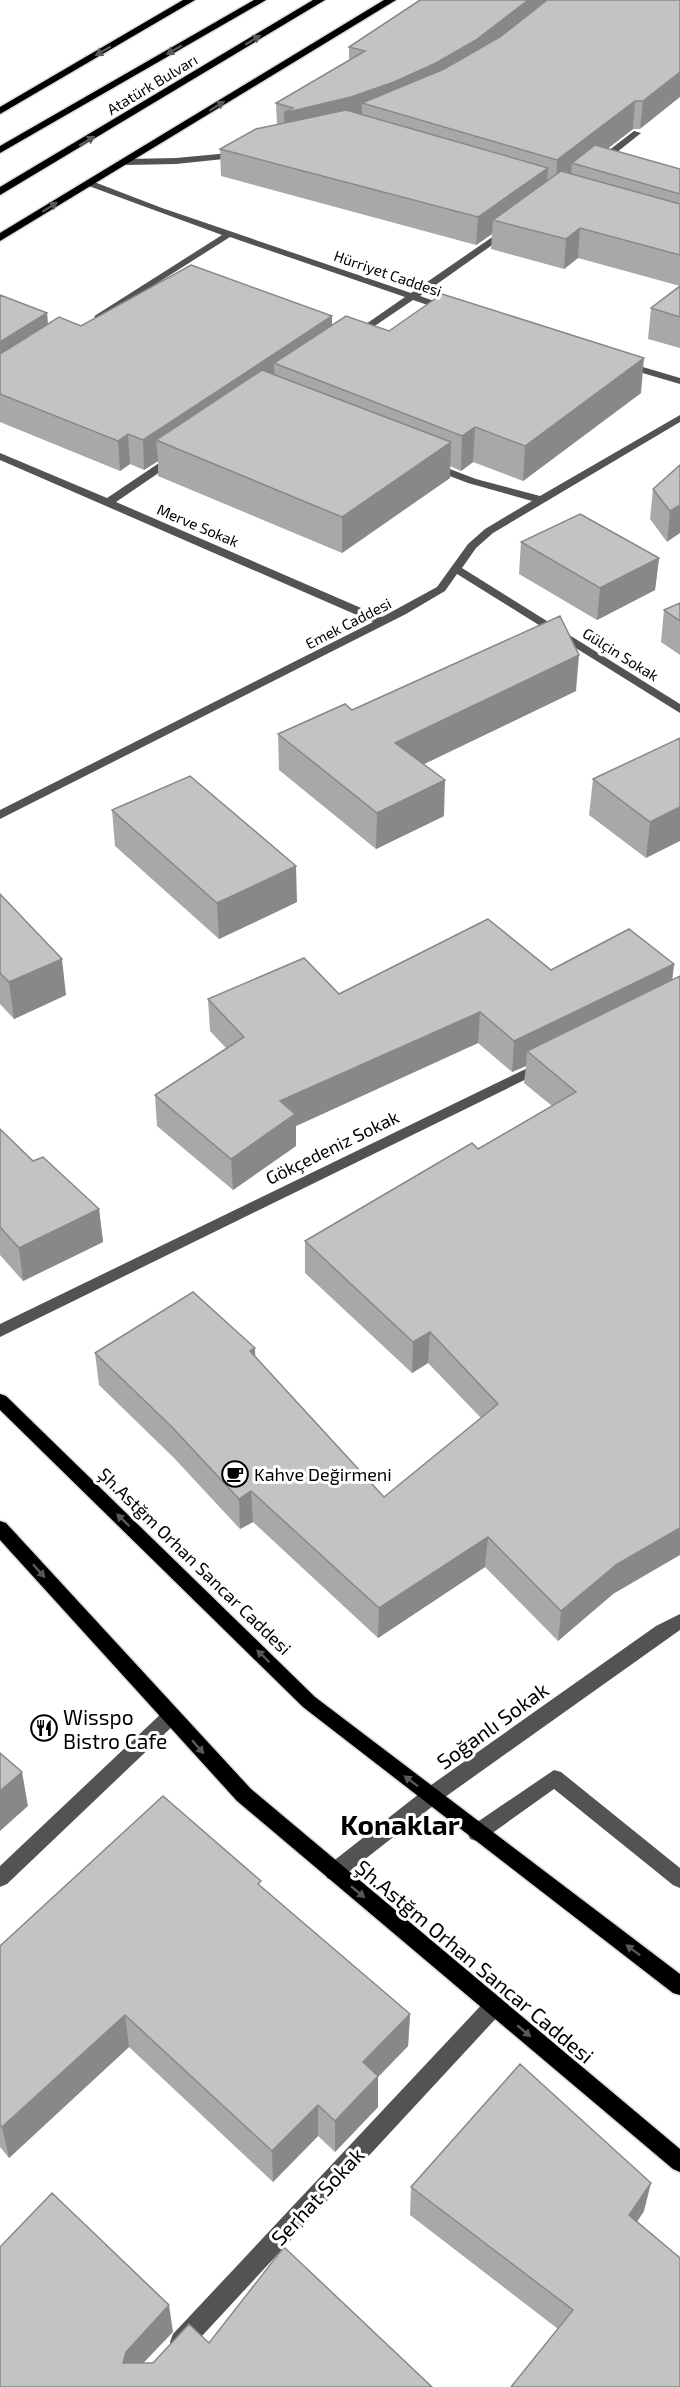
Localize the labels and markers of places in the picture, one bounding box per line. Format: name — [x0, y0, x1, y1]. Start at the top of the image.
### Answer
cafe icon: Kahve Değirmeni — [220, 1459, 250, 1489]
place label: Kahve Değirmeni — [254, 1463, 392, 1485]
place label: Wisspo Bistro Cafe — [63, 1704, 167, 1753]
restaurant icon: Wisspo Bistro Cafe — [29, 1713, 59, 1743]

